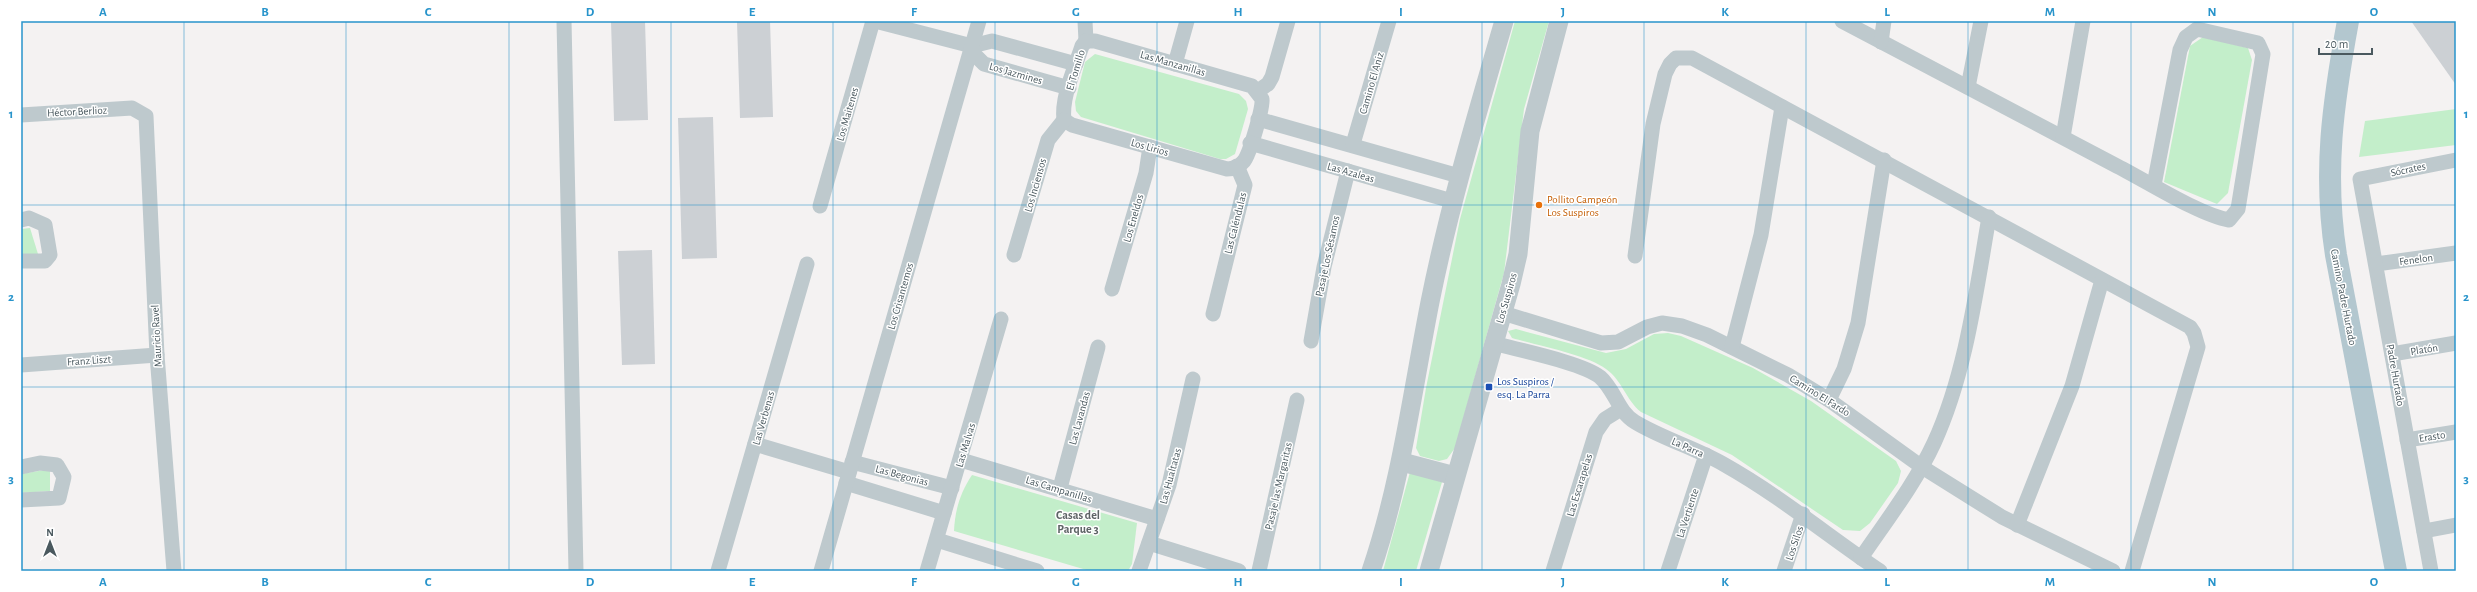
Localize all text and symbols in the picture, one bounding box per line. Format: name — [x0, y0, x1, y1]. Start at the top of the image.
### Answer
text: A — [99, 6, 107, 19]
text: B — [261, 6, 269, 19]
text: C — [425, 6, 432, 19]
text: D — [586, 6, 595, 19]
text: E — [749, 6, 756, 19]
text: F — [911, 6, 918, 19]
text: G — [1072, 6, 1080, 19]
text: H — [1233, 6, 1243, 19]
text: I — [1399, 6, 1403, 19]
text: J — [1561, 6, 1565, 19]
text: K — [1721, 6, 1729, 19]
text: L — [1884, 6, 1890, 19]
text: M — [2045, 6, 2055, 19]
text: N — [2207, 6, 2217, 19]
text: O — [2370, 6, 2379, 19]
scale bar — [2319, 30, 2372, 56]
text: 20 m — [2325, 38, 2348, 50]
street label: El Tomillo — [1064, 48, 1087, 92]
street label: Las Manzanillas — [1139, 49, 1207, 78]
street label: Camino El Aniz — [1357, 50, 1386, 115]
street label: Los Jazmines — [988, 61, 1044, 86]
street label: Los Maitenes — [835, 86, 860, 142]
street label: Héctor Berlioz — [47, 104, 108, 119]
text: 1 — [9, 108, 13, 121]
text: 1 — [2464, 108, 2468, 121]
street label: Los Lirios — [1130, 137, 1170, 158]
street label: Los Inciensos — [1023, 157, 1048, 213]
street label: Sócrates — [2390, 160, 2427, 179]
street label: Las Azaleas — [1326, 161, 1376, 184]
street label: Las Caléndulas — [1223, 191, 1248, 255]
street label: Los Eneldos — [1121, 193, 1146, 243]
place label: Pollito Campeón Los Suspiros — [1547, 194, 1617, 218]
marker: Pollito Campeón Los Suspiros — [1534, 200, 1544, 210]
street label: Pasaje Los Sésamos — [1314, 215, 1341, 298]
street label: Camino Padre Hurtado — [2329, 248, 2358, 346]
street label: Fenelon — [2399, 252, 2434, 267]
street label: Los Crisantemos — [886, 262, 915, 331]
street label: Los Suspiros — [1494, 272, 1519, 325]
text: 2 — [8, 291, 14, 304]
text: 2 — [2463, 291, 2469, 304]
street label: Mauricio Ravel — [149, 304, 164, 368]
street label: Platón — [2409, 342, 2439, 357]
street label: Padre Hurtado — [2385, 343, 2406, 407]
street label: Franz Liszt — [67, 353, 112, 368]
street label: Camino El Fardo — [1788, 372, 1852, 418]
place label: Los Suspiros / esq. La Parra — [1497, 376, 1555, 400]
marker: Los Suspiros / esq. La Parra — [1484, 382, 1494, 392]
street label: Las Verbenas — [751, 390, 776, 446]
street label: Las Lavandas — [1067, 390, 1092, 446]
street label: Las Malvas — [954, 422, 977, 469]
street label: Erasto — [2418, 429, 2446, 444]
street label: La Parra — [1670, 436, 1706, 459]
street label: Pasaje las Margaritas — [1263, 441, 1294, 531]
street label: Las Hualtatas — [1158, 447, 1183, 505]
street label: Las Escarapelas — [1565, 452, 1594, 518]
street label: Las Begonias — [874, 463, 930, 488]
text: 3 — [8, 473, 14, 486]
text: 3 — [2463, 473, 2469, 486]
street label: Las Campanillas — [1024, 474, 1093, 505]
street label: La Vertiente — [1674, 487, 1701, 539]
district label: Casas del Parque 3 — [1056, 509, 1100, 535]
north arrow — [30, 522, 70, 562]
street label: Los Silos — [1783, 524, 1805, 562]
text: N — [46, 527, 54, 538]
text: A — [99, 576, 107, 589]
text: B — [261, 576, 269, 589]
text: C — [425, 576, 432, 589]
text: D — [586, 576, 595, 589]
text: E — [749, 576, 756, 589]
text: F — [911, 576, 918, 589]
text: G — [1072, 576, 1080, 589]
text: H — [1233, 576, 1243, 589]
text: I — [1399, 576, 1403, 589]
text: J — [1561, 576, 1565, 589]
text: K — [1721, 576, 1729, 589]
text: L — [1884, 576, 1890, 589]
text: M — [2045, 576, 2055, 589]
text: N — [2207, 576, 2217, 589]
text: O — [2370, 576, 2379, 589]

